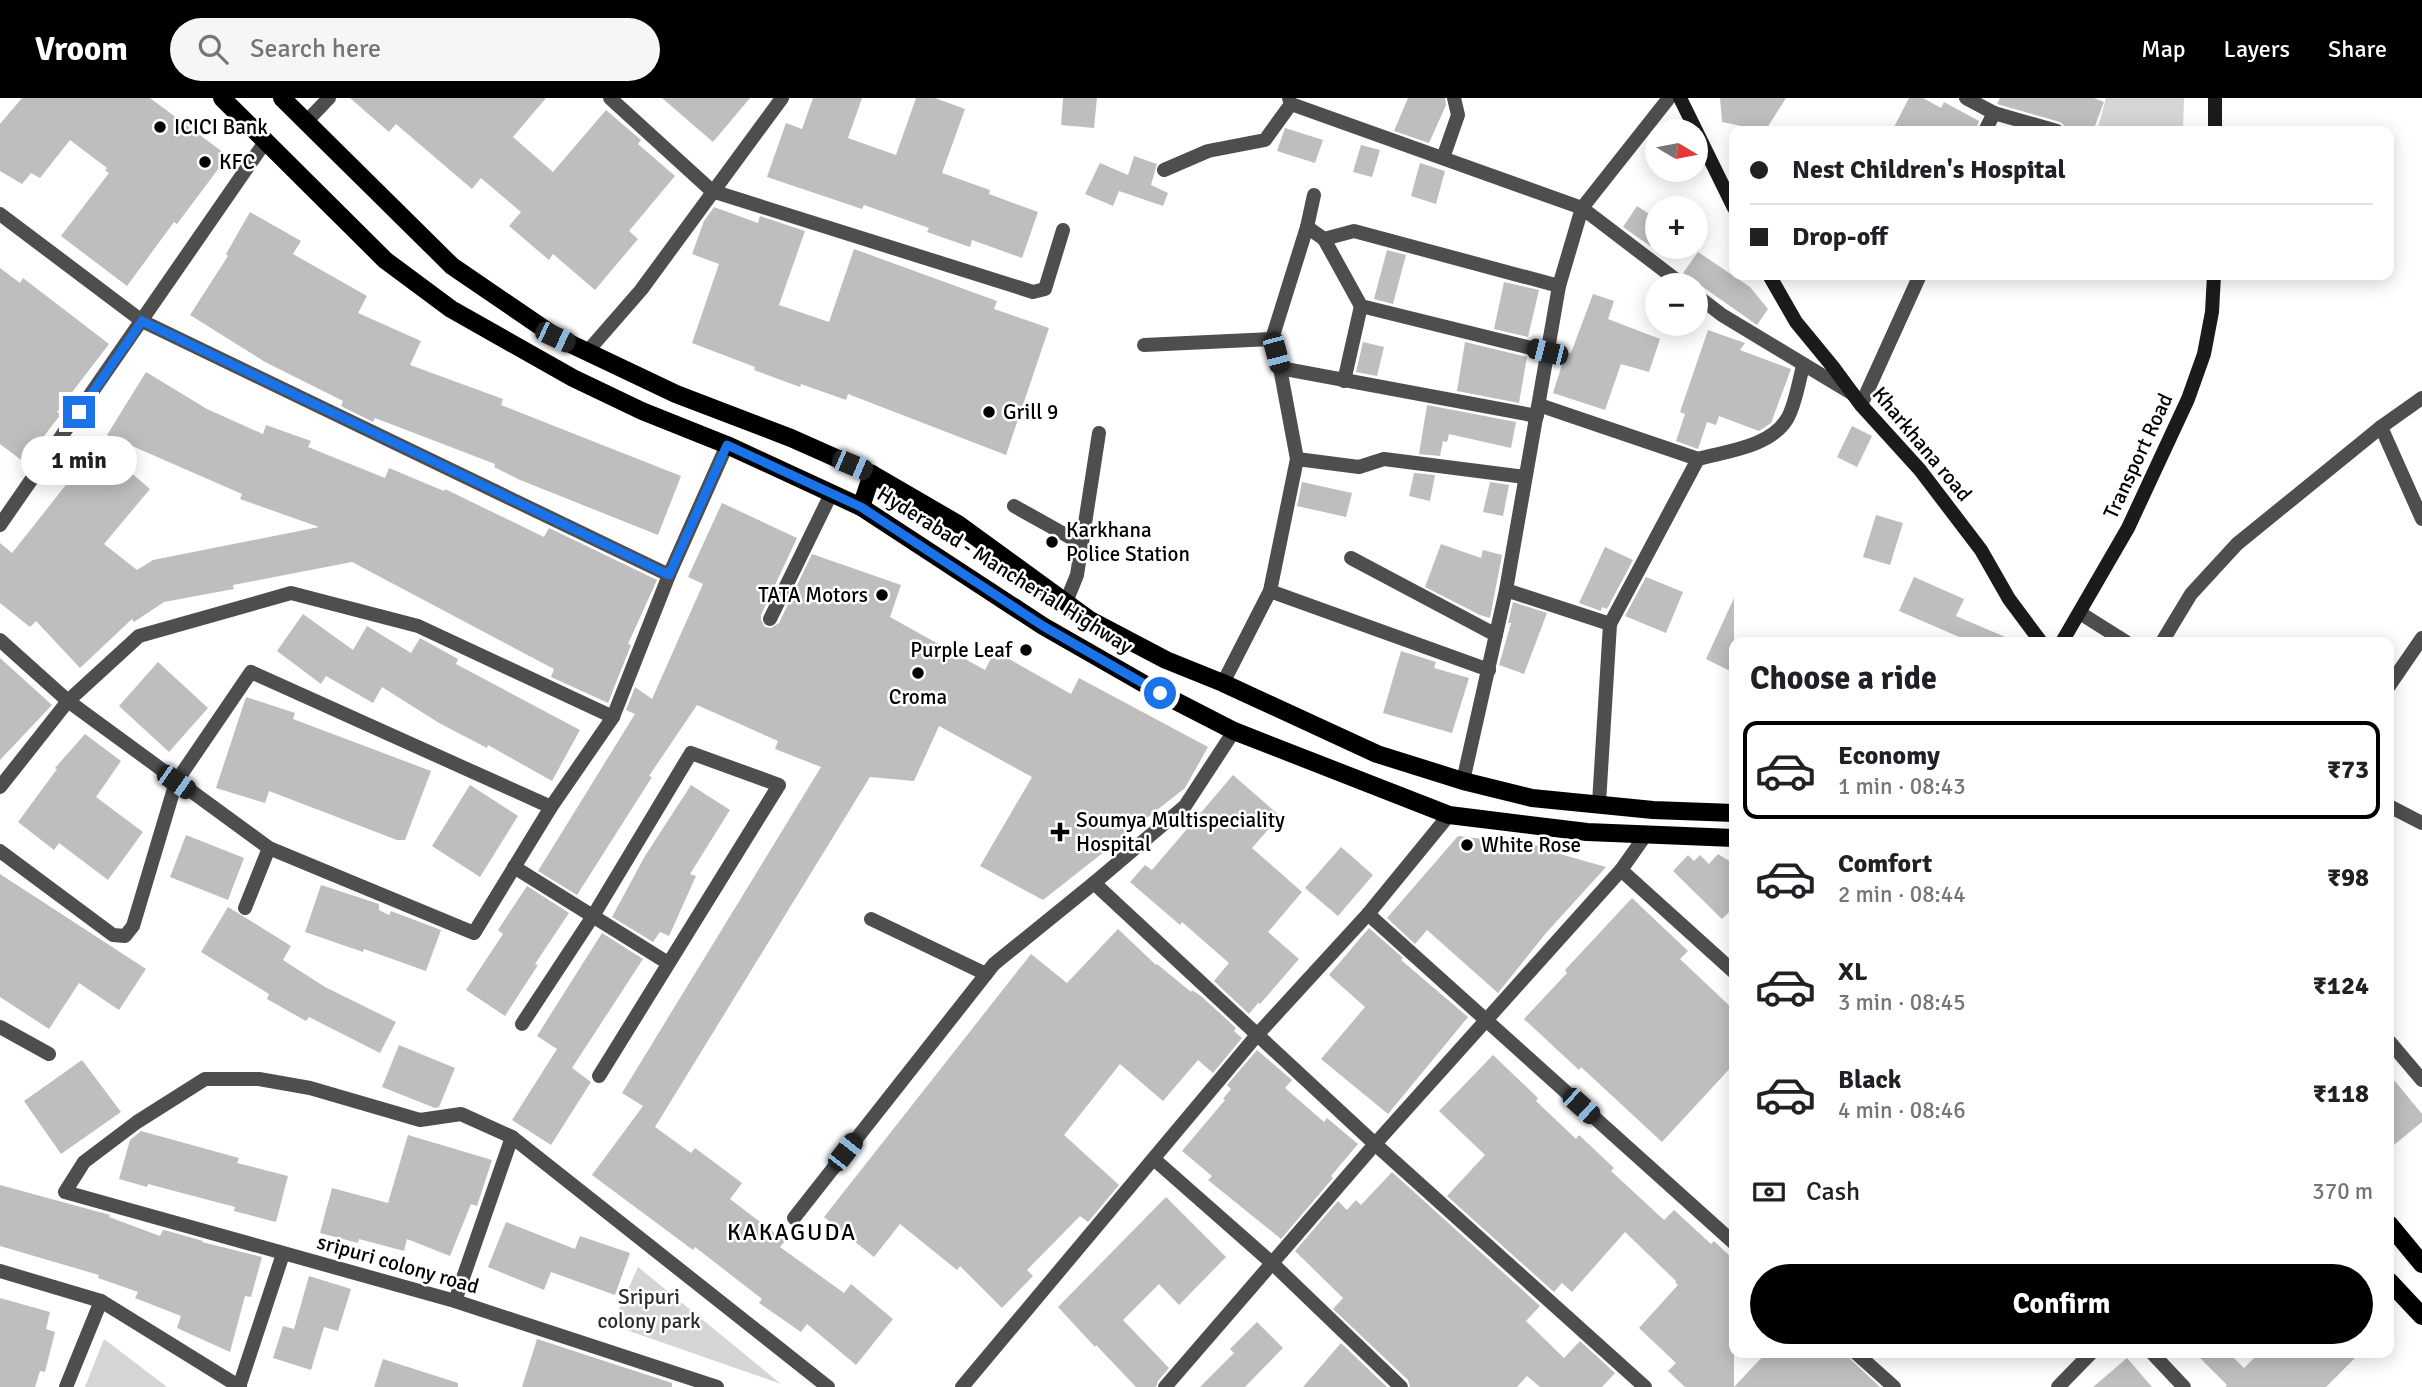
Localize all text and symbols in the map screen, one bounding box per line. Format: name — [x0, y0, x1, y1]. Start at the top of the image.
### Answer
search box — [170, 18, 660, 81]
text: Vroom — [35, 29, 128, 70]
icon: search — [194, 30, 232, 68]
text: Search here — [250, 33, 381, 65]
text: Map — [2141, 34, 2186, 64]
text: Layers — [2224, 34, 2290, 64]
text: Share — [2328, 34, 2387, 64]
place label: ICICI Bank — [174, 114, 268, 140]
marker: ICICI Bank — [152, 119, 168, 135]
north arrow — [1645, 119, 1708, 182]
map controls — [1645, 119, 1708, 336]
place label: KFC — [219, 149, 255, 175]
marker: KFC — [197, 154, 213, 170]
text: Nest Children's Hospital — [1792, 154, 2066, 186]
button: + — [1645, 196, 1708, 259]
text: Drop-off — [1792, 221, 1888, 253]
button: − — [1645, 273, 1708, 336]
car — [532, 319, 579, 355]
car — [1261, 330, 1292, 376]
car — [1525, 337, 1570, 367]
street label: Kharkhana road — [1867, 381, 1977, 507]
street label: Transport Road — [2098, 389, 2178, 523]
route end — [63, 396, 95, 428]
place label: Grill 9 — [1003, 399, 1058, 425]
marker: Grill 9 — [981, 404, 997, 420]
callout: 1 min — [21, 436, 137, 486]
text: 1 min — [51, 446, 107, 475]
car — [829, 447, 876, 483]
street label: Hyderabad - Mancherial Highway — [872, 480, 1138, 660]
place label: Karkhana Police Station — [1066, 517, 1190, 567]
marker: Karkhana Police Station — [1044, 534, 1060, 550]
place label: TATA Motors — [758, 582, 868, 608]
marker: TATA Motors — [874, 587, 890, 603]
place label: Purple Leaf — [910, 637, 1013, 663]
marker: Purple Leaf — [1018, 642, 1034, 658]
text: Choose a ride — [1750, 659, 1937, 698]
marker: Croma — [910, 665, 926, 681]
route start — [1144, 677, 1176, 709]
place label: Croma — [889, 684, 947, 710]
icon: car — [1754, 739, 1817, 802]
text: Economy — [1838, 740, 1940, 772]
text: ₹73 — [2327, 754, 2369, 786]
car — [153, 761, 200, 803]
text: 1 min · 08:43 — [1838, 772, 1966, 801]
place label: Soumya Multispeciality Hospital — [1076, 807, 1285, 857]
marker: Soumya Multispeciality Hospital — [1050, 822, 1070, 842]
place label: White Rose — [1481, 832, 1581, 858]
marker: White Rose — [1459, 837, 1475, 853]
icon: car — [1754, 847, 1817, 910]
text: Comfort — [1838, 848, 1932, 880]
text: ₹98 — [2327, 862, 2369, 894]
text: 2 min · 08:44 — [1838, 880, 1966, 909]
icon: car — [1754, 955, 1817, 1018]
text: XL — [1838, 956, 1868, 988]
text: ₹124 — [2313, 970, 2369, 1002]
text: 3 min · 08:45 — [1838, 988, 1966, 1017]
icon: car — [1754, 1063, 1817, 1126]
text: Black — [1838, 1064, 1901, 1096]
text: ₹118 — [2313, 1078, 2369, 1110]
car — [1559, 1084, 1604, 1128]
text: 4 min · 08:46 — [1838, 1096, 1966, 1125]
car — [824, 1129, 867, 1175]
icon: cash — [1750, 1173, 1788, 1211]
text: Cash — [1806, 1176, 1860, 1208]
text: 370 m — [2312, 1177, 2373, 1206]
district label: KAKAGUDA — [727, 1218, 857, 1247]
street label: sripuri colony road — [314, 1228, 482, 1300]
button: Confirm — [1750, 1264, 2373, 1344]
park label: Sripuri colony park — [597, 1284, 701, 1334]

